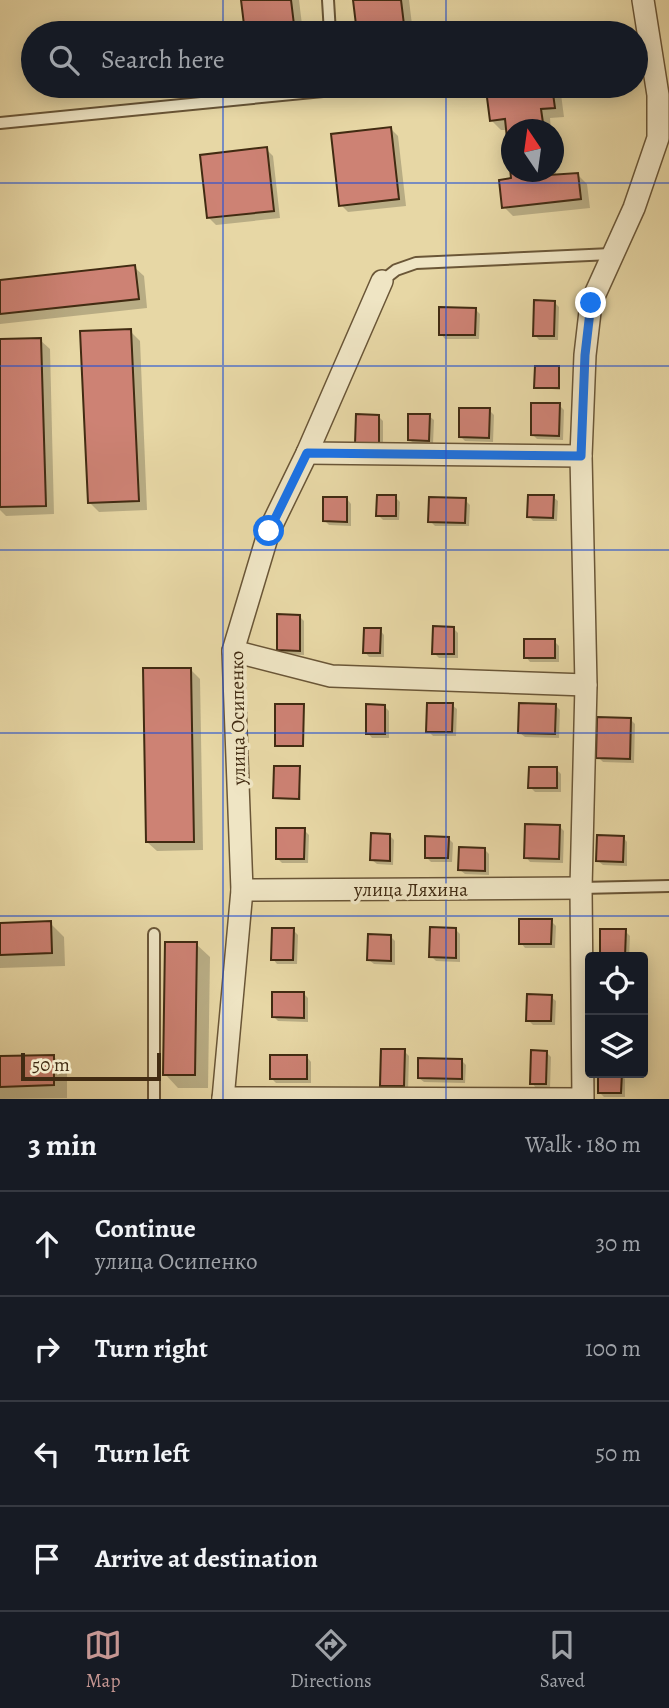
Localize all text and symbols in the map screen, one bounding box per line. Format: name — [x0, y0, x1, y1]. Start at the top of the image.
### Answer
search box — [21, 21, 648, 98]
icon: search — [45, 41, 83, 79]
text: Search here — [101, 42, 225, 77]
north arrow — [501, 119, 564, 182]
route end — [575, 287, 606, 318]
route start — [253, 515, 284, 546]
street label: улица Осипенко — [224, 651, 252, 786]
street label: улица Ляхина — [353, 877, 468, 903]
map controls — [585, 952, 648, 1078]
button: locate — [585, 952, 648, 1015]
button: layers — [585, 1015, 648, 1078]
scale bar — [21, 1050, 161, 1082]
text: 50 m — [32, 1052, 70, 1078]
text: 3 min — [28, 1125, 97, 1165]
text: Walk · 180 m — [525, 1129, 641, 1160]
text: Continue — [95, 1211, 196, 1246]
icon: ahead — [28, 1225, 66, 1263]
text: 30 m — [595, 1228, 641, 1259]
text: улица Осипенко — [95, 1246, 258, 1277]
icon: right — [28, 1330, 66, 1368]
text: Turn right — [95, 1331, 208, 1366]
text: 100 m — [585, 1333, 641, 1364]
icon: left — [28, 1435, 66, 1473]
text: Turn left — [95, 1436, 190, 1471]
text: 50 m — [595, 1438, 641, 1469]
icon: arrive — [28, 1540, 66, 1578]
text: Arrive at destination — [95, 1541, 318, 1576]
tab: Map — [84, 1626, 122, 1694]
tab: Directions — [290, 1626, 372, 1694]
tab: Saved — [540, 1626, 585, 1694]

